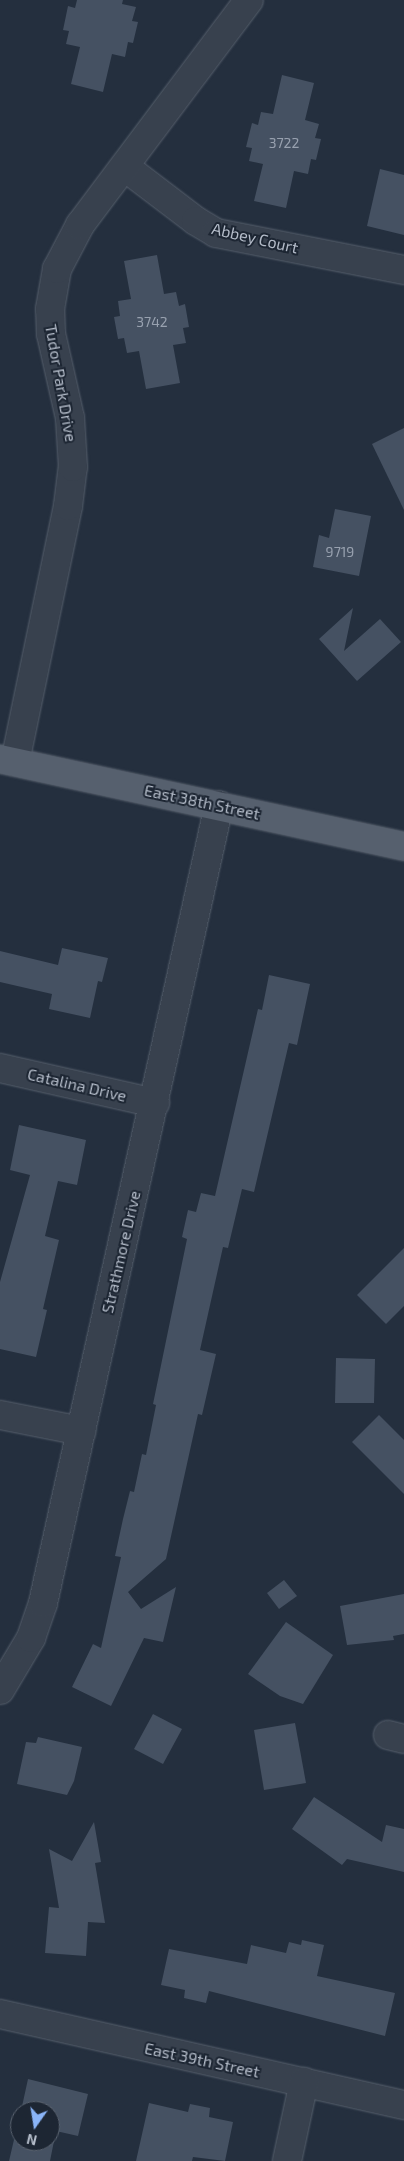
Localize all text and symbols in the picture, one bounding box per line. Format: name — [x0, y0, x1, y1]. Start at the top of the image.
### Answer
house number: 3722 — [269, 135, 299, 151]
street label: Abbey Court — [210, 219, 300, 257]
house number: 3742 — [136, 314, 168, 330]
street label: Tudor Park Drive — [41, 322, 81, 444]
house number: 9719 — [326, 544, 354, 560]
street label: East 38th Street — [143, 780, 261, 824]
street label: Catalina Drive — [26, 1064, 128, 1106]
street label: Strathmore Drive — [98, 1189, 144, 1315]
street label: East 39th Street — [143, 2038, 261, 2082]
north arrow — [10, 2101, 60, 2151]
text: N — [25, 2131, 39, 2150]

